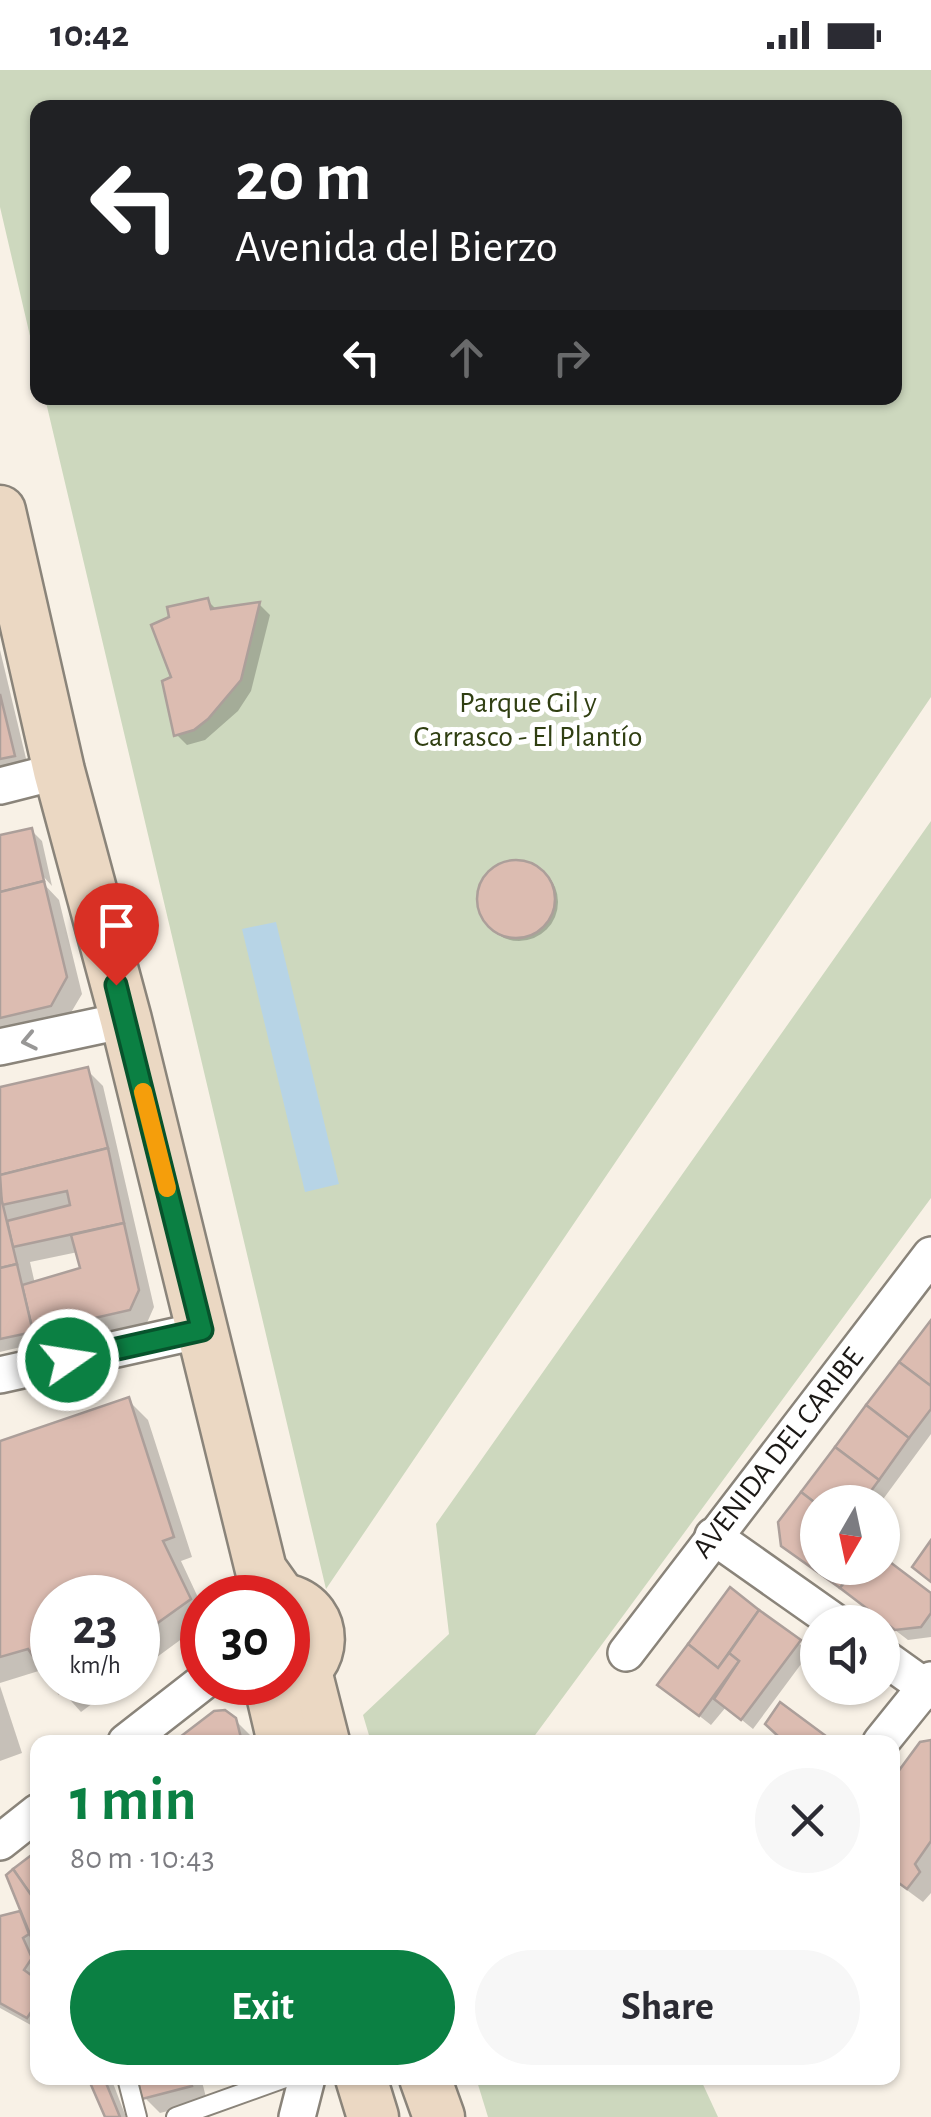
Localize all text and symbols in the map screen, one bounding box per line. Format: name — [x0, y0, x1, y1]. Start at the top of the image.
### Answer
text: 10:42 — [50, 16, 129, 54]
icon: left — [70, 140, 200, 270]
text: 20 m — [235, 143, 372, 213]
text: Avenida del Bierzo — [235, 225, 558, 270]
icon: left — [334, 330, 389, 385]
icon: ahead — [439, 330, 494, 385]
icon: right — [544, 330, 599, 385]
park label: Parque Gil y Carrasco - El Plantío — [414, 688, 643, 752]
pin — [74, 883, 159, 986]
icon: arrive — [89, 898, 144, 953]
one-way arrow — [20, 1029, 37, 1050]
position arrow — [16, 1308, 120, 1412]
street label: AVENIDA DEL CARIBE — [687, 1342, 869, 1564]
north arrow — [800, 1485, 900, 1585]
map controls — [800, 1485, 900, 1705]
speed limit sign: 30 — [180, 1575, 310, 1705]
text: 23 — [72, 1603, 118, 1653]
button: sound — [800, 1605, 900, 1705]
text: km/h — [69, 1653, 121, 1678]
button: close — [755, 1768, 860, 1873]
text: 1 min — [70, 1771, 196, 1831]
text: 80 m · 10:43 — [70, 1842, 215, 1874]
button: Exit — [70, 1950, 455, 2065]
button: Share — [475, 1950, 860, 2065]

